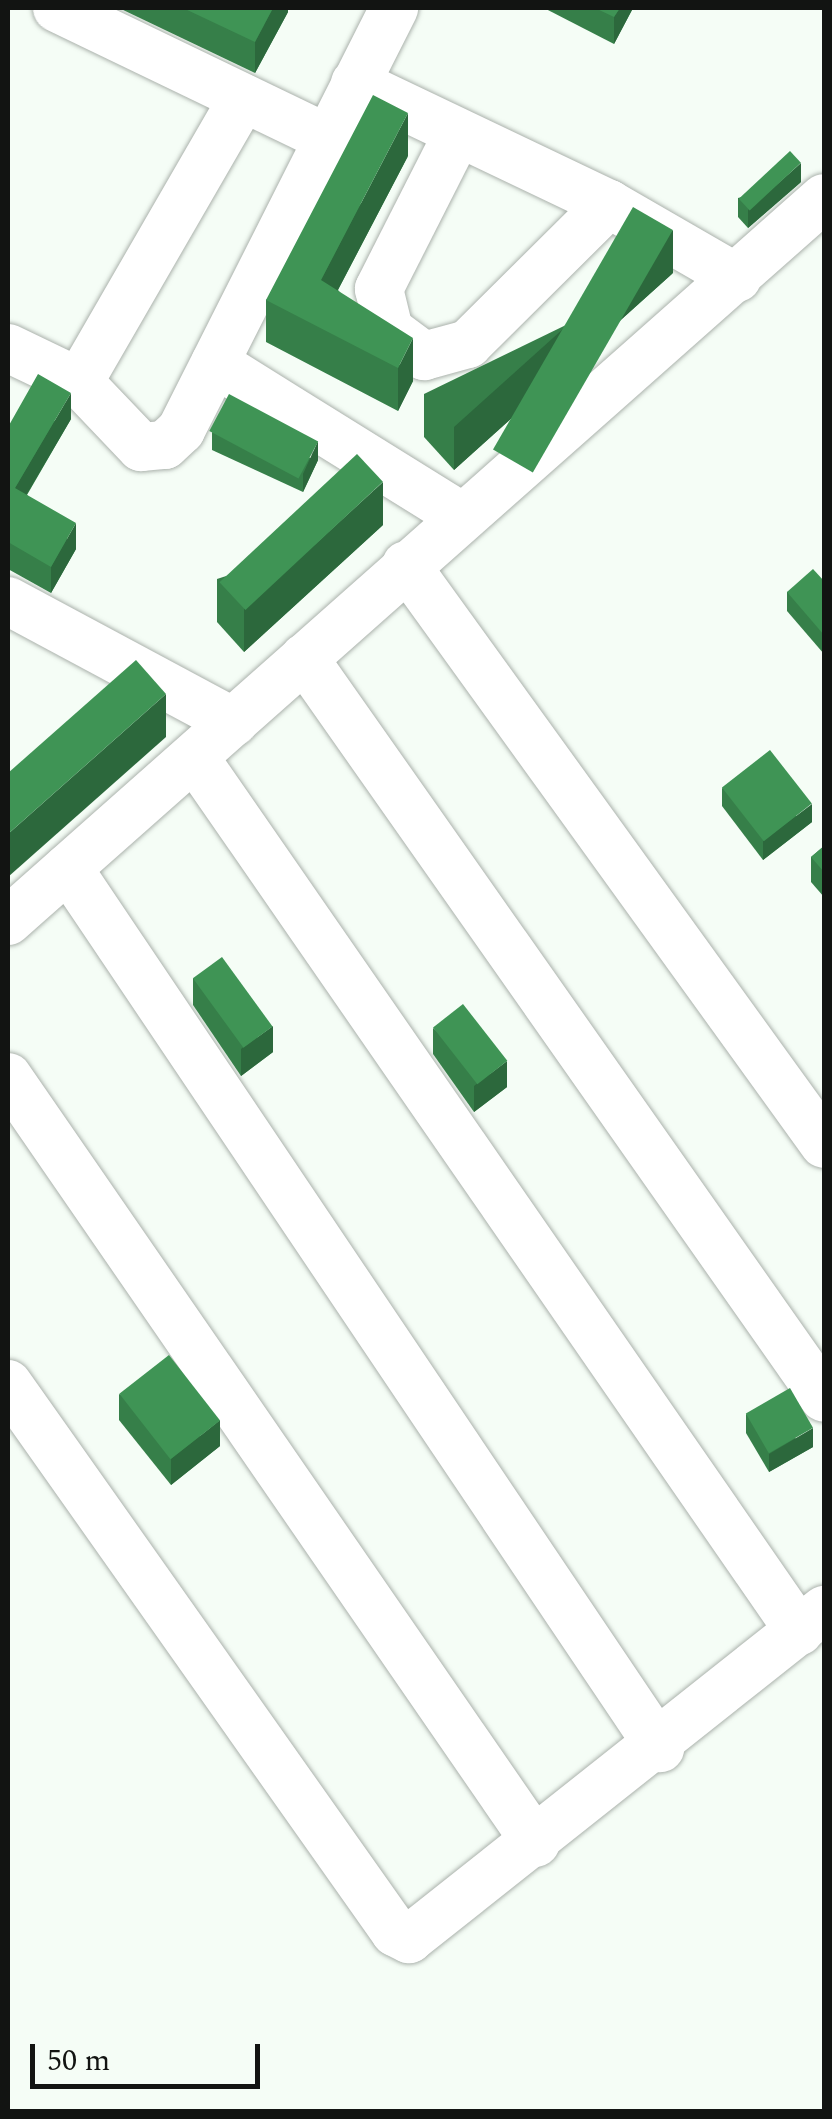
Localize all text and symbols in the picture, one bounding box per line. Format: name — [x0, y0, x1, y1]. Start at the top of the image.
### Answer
scale bar — [35, 2024, 265, 2086]
text: 50 m — [47, 2038, 110, 2084]

